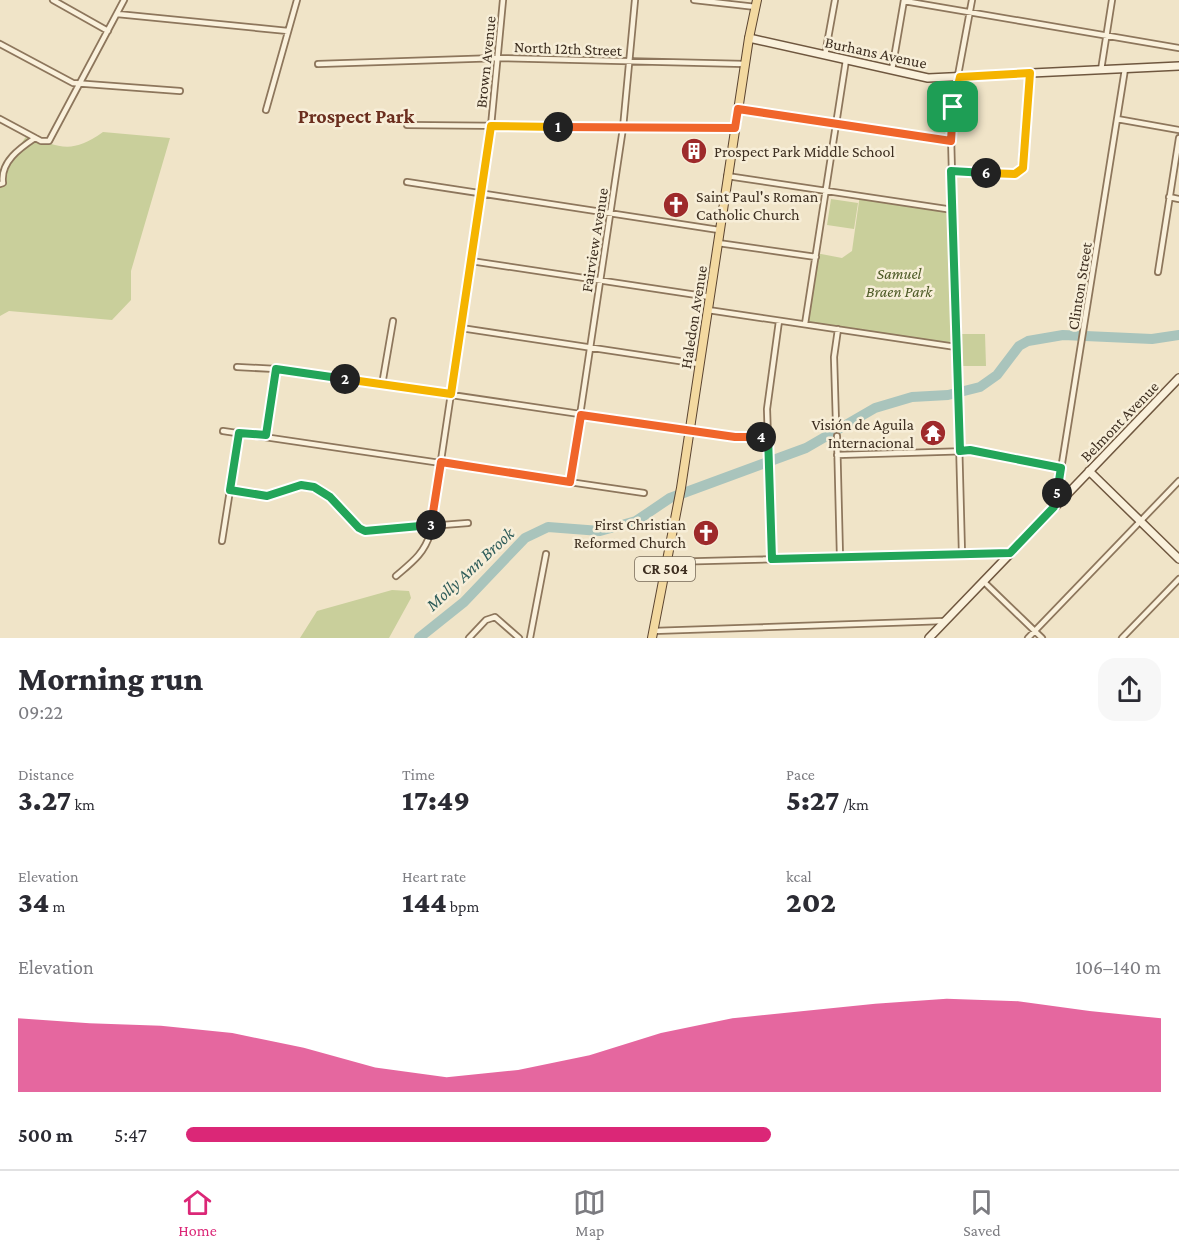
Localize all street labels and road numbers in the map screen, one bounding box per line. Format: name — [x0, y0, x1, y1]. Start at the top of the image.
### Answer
street label: Brown Avenue — [472, 15, 499, 109]
street label: Burhans Avenue — [823, 33, 928, 72]
street label: North 12th Street — [514, 38, 623, 59]
street label: Fairview Avenue — [578, 187, 611, 293]
street label: Clinton Street — [1064, 240, 1095, 331]
street label: Haledon Avenue — [677, 264, 710, 370]
street label: Belmont Avenue — [1077, 378, 1162, 465]
road number: CR 504 — [635, 557, 695, 581]

